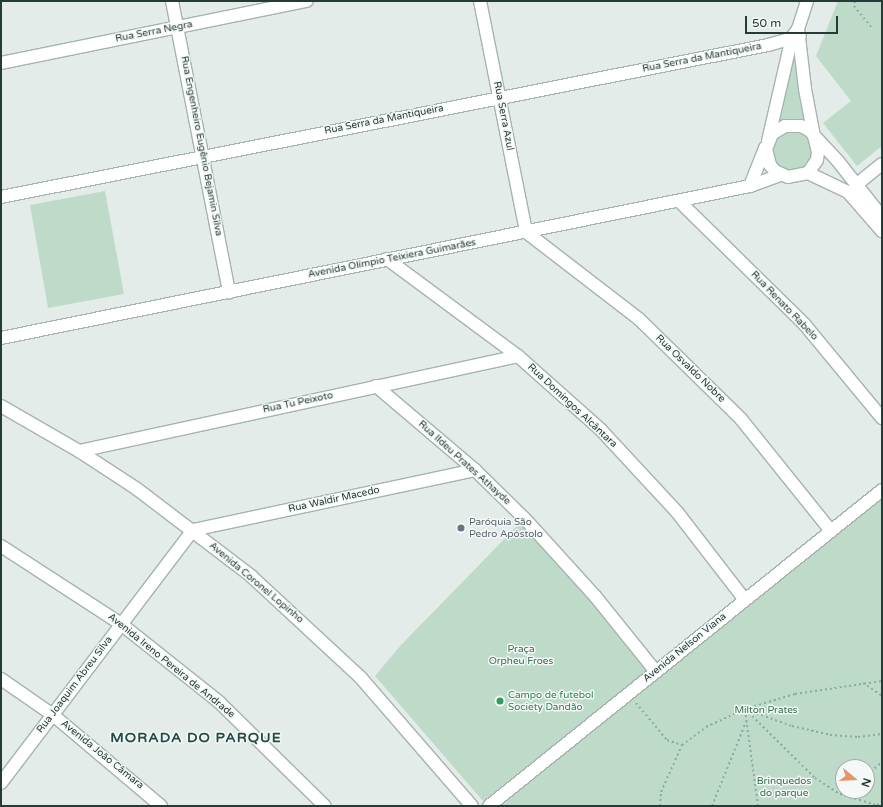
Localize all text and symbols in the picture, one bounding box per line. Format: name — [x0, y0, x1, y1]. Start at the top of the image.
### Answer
scale bar — [747, 8, 840, 34]
text: 50 m — [752, 16, 781, 30]
street label: Rua Serra Negra — [114, 19, 194, 45]
street label: Rua Serra da Mantiqueira — [641, 41, 763, 75]
street label: Rua Engenheiro Eugênio Bejamin Silva — [178, 55, 224, 237]
street label: Rua Serra Azul — [490, 80, 516, 152]
street label: Rua Serra da Mantiqueira — [323, 103, 445, 137]
street label: Avenida Olímpio Teixiera Guimarães — [307, 237, 477, 281]
street label: Rua Renato Rabelo — [748, 269, 820, 343]
street label: Rua Osvaldo Nobre — [653, 333, 727, 405]
street label: Rua Domingos Alcântara — [525, 361, 619, 451]
street label: Rua Tu Peixoto — [262, 390, 334, 416]
street label: Rua Ildeu Prates Athayde — [415, 418, 513, 508]
street label: Rua Waldir Macedo — [287, 484, 381, 516]
place label: Paróquia São Pedro Apóstolo — [469, 516, 543, 540]
marker: Paróquia São Pedro Apóstolo — [456, 523, 466, 533]
street label: Avenida Coronel Lopinho — [206, 540, 306, 626]
street label: Avenida Ireno Pereira de Andrade — [105, 611, 237, 721]
street label: Avenida Nelson Viana — [641, 611, 729, 685]
street label: Rua Joaquim Abreu Silva — [35, 634, 115, 736]
park label: Praça Orpheu Froes — [489, 643, 553, 666]
place label: Campo de futebol Society Dandão — [508, 689, 594, 712]
marker: Campo de futebol Society Dandão — [495, 696, 505, 706]
park label: Milton Prates — [734, 705, 798, 717]
street label: Avenida João Câmara — [58, 718, 146, 792]
district label: MORADA DO PARQUE — [110, 730, 282, 746]
north arrow — [835, 759, 875, 799]
park label: Brinquedos do parque — [757, 775, 811, 798]
text: N — [858, 776, 873, 789]

